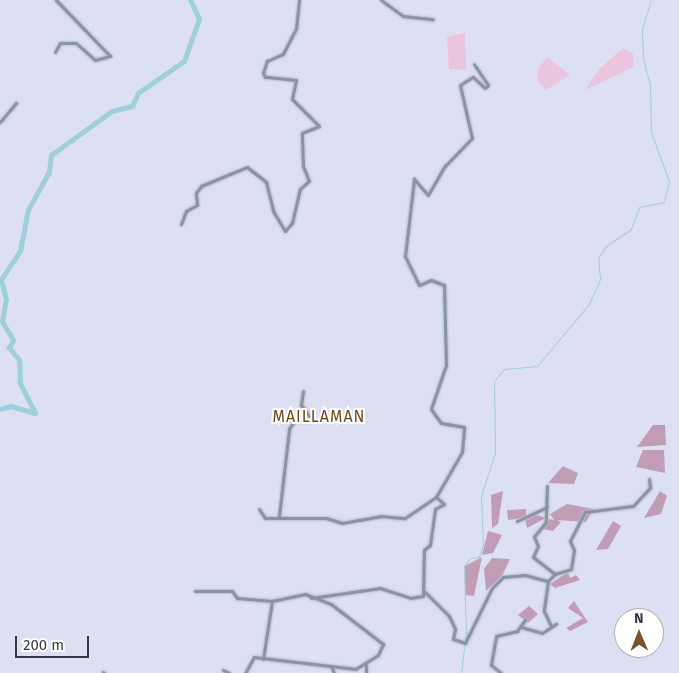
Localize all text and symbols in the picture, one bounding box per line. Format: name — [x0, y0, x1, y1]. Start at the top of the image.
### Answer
district label: MAILLAMAN — [271, 407, 367, 427]
north arrow — [614, 608, 664, 658]
text: N — [634, 610, 644, 627]
scale bar — [18, 626, 91, 658]
text: 200 m — [23, 636, 64, 654]

